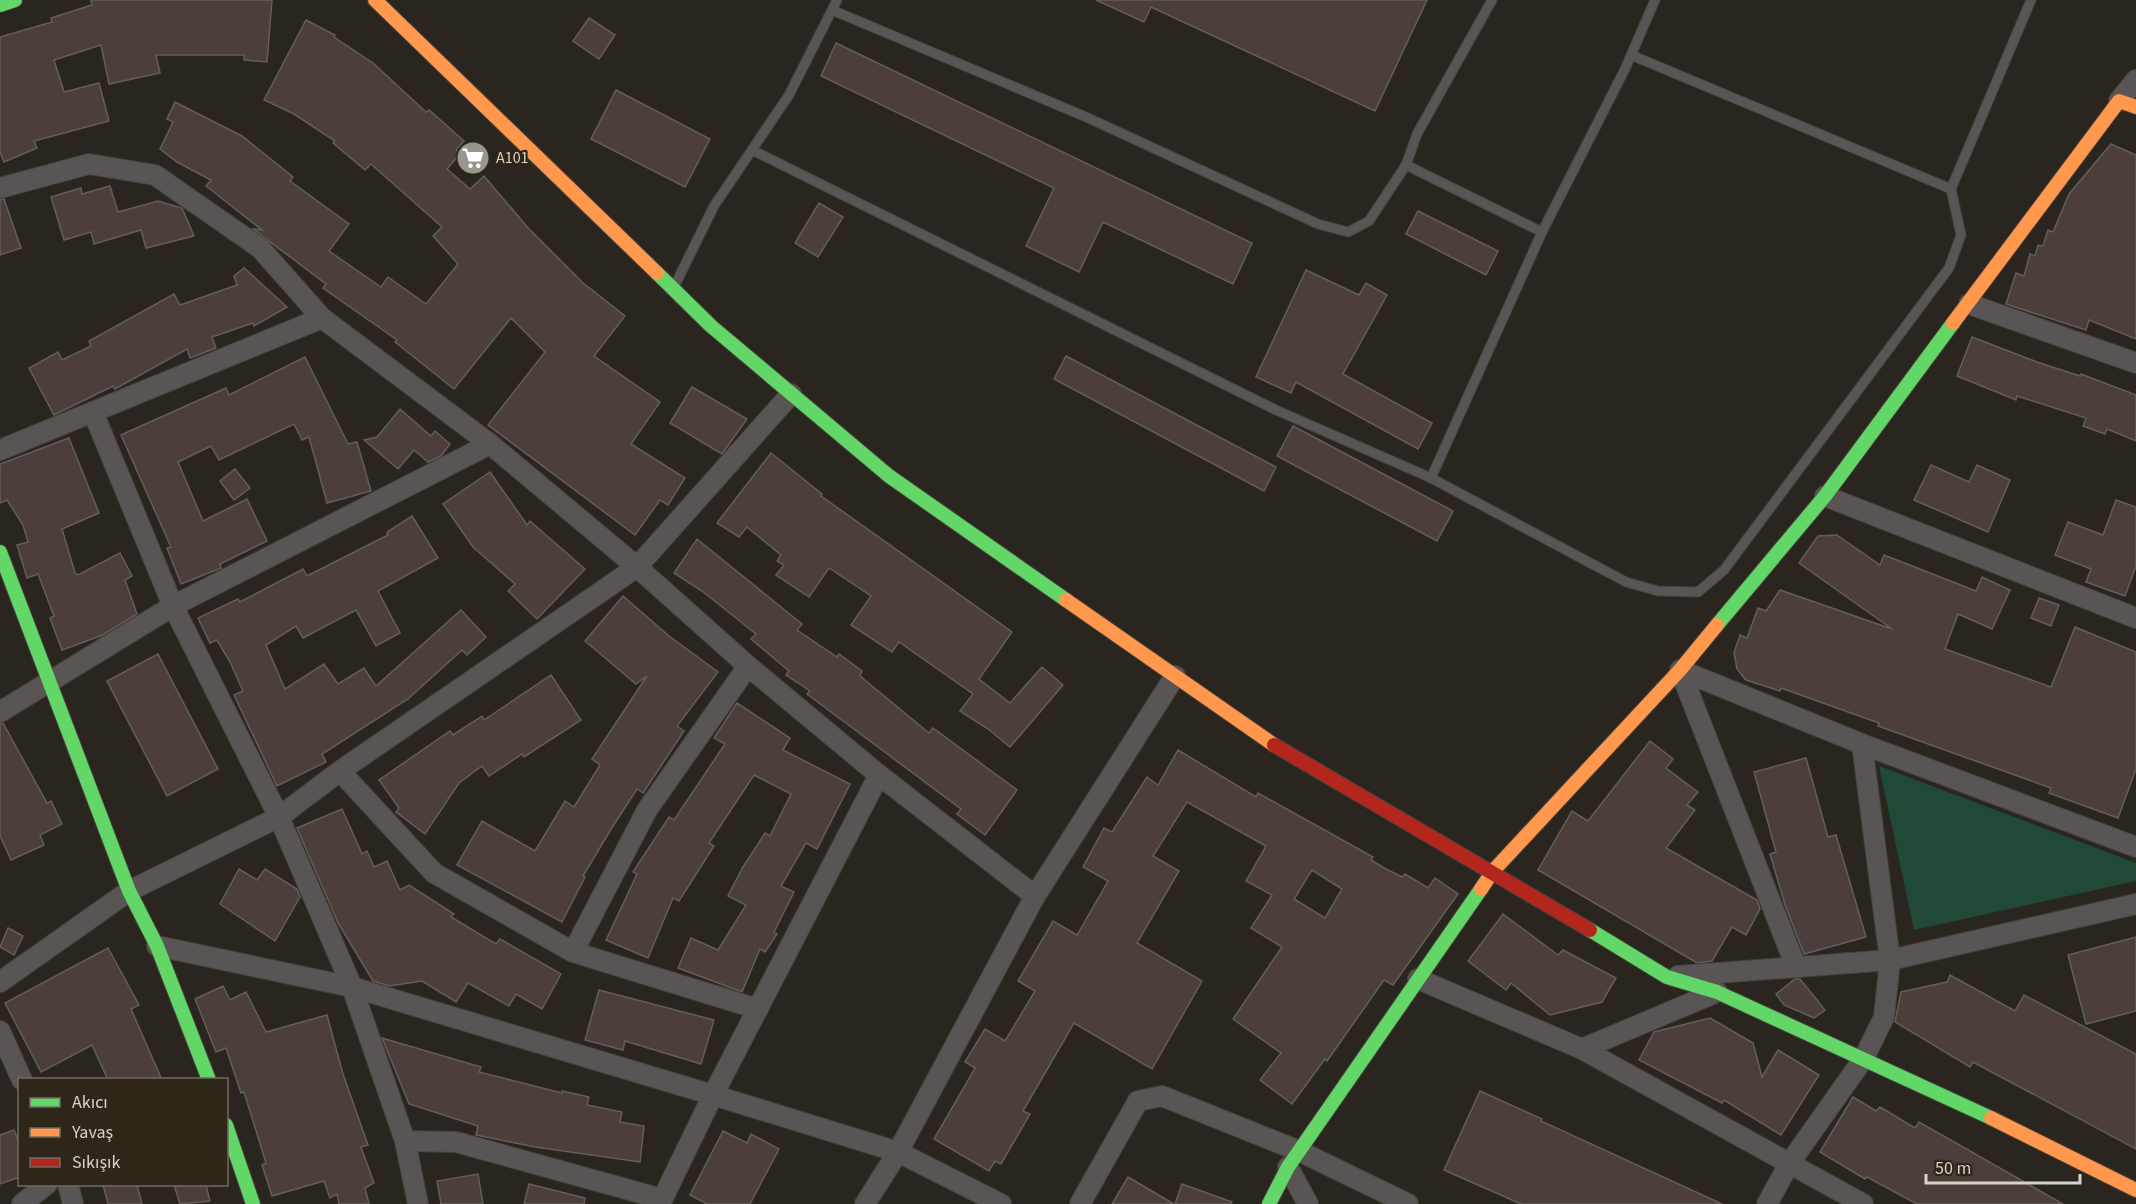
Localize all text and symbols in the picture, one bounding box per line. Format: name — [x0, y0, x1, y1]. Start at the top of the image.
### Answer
supermarket icon: A101 — [455, 140, 491, 176]
place label: A101 — [496, 147, 529, 169]
legend — [18, 1078, 228, 1186]
text: Akıcı — [72, 1090, 108, 1115]
text: Yavaş — [71, 1120, 113, 1145]
scale bar — [1926, 1147, 2080, 1185]
text: Sıkışık — [72, 1150, 120, 1175]
text: 50 m — [1935, 1156, 1971, 1181]

